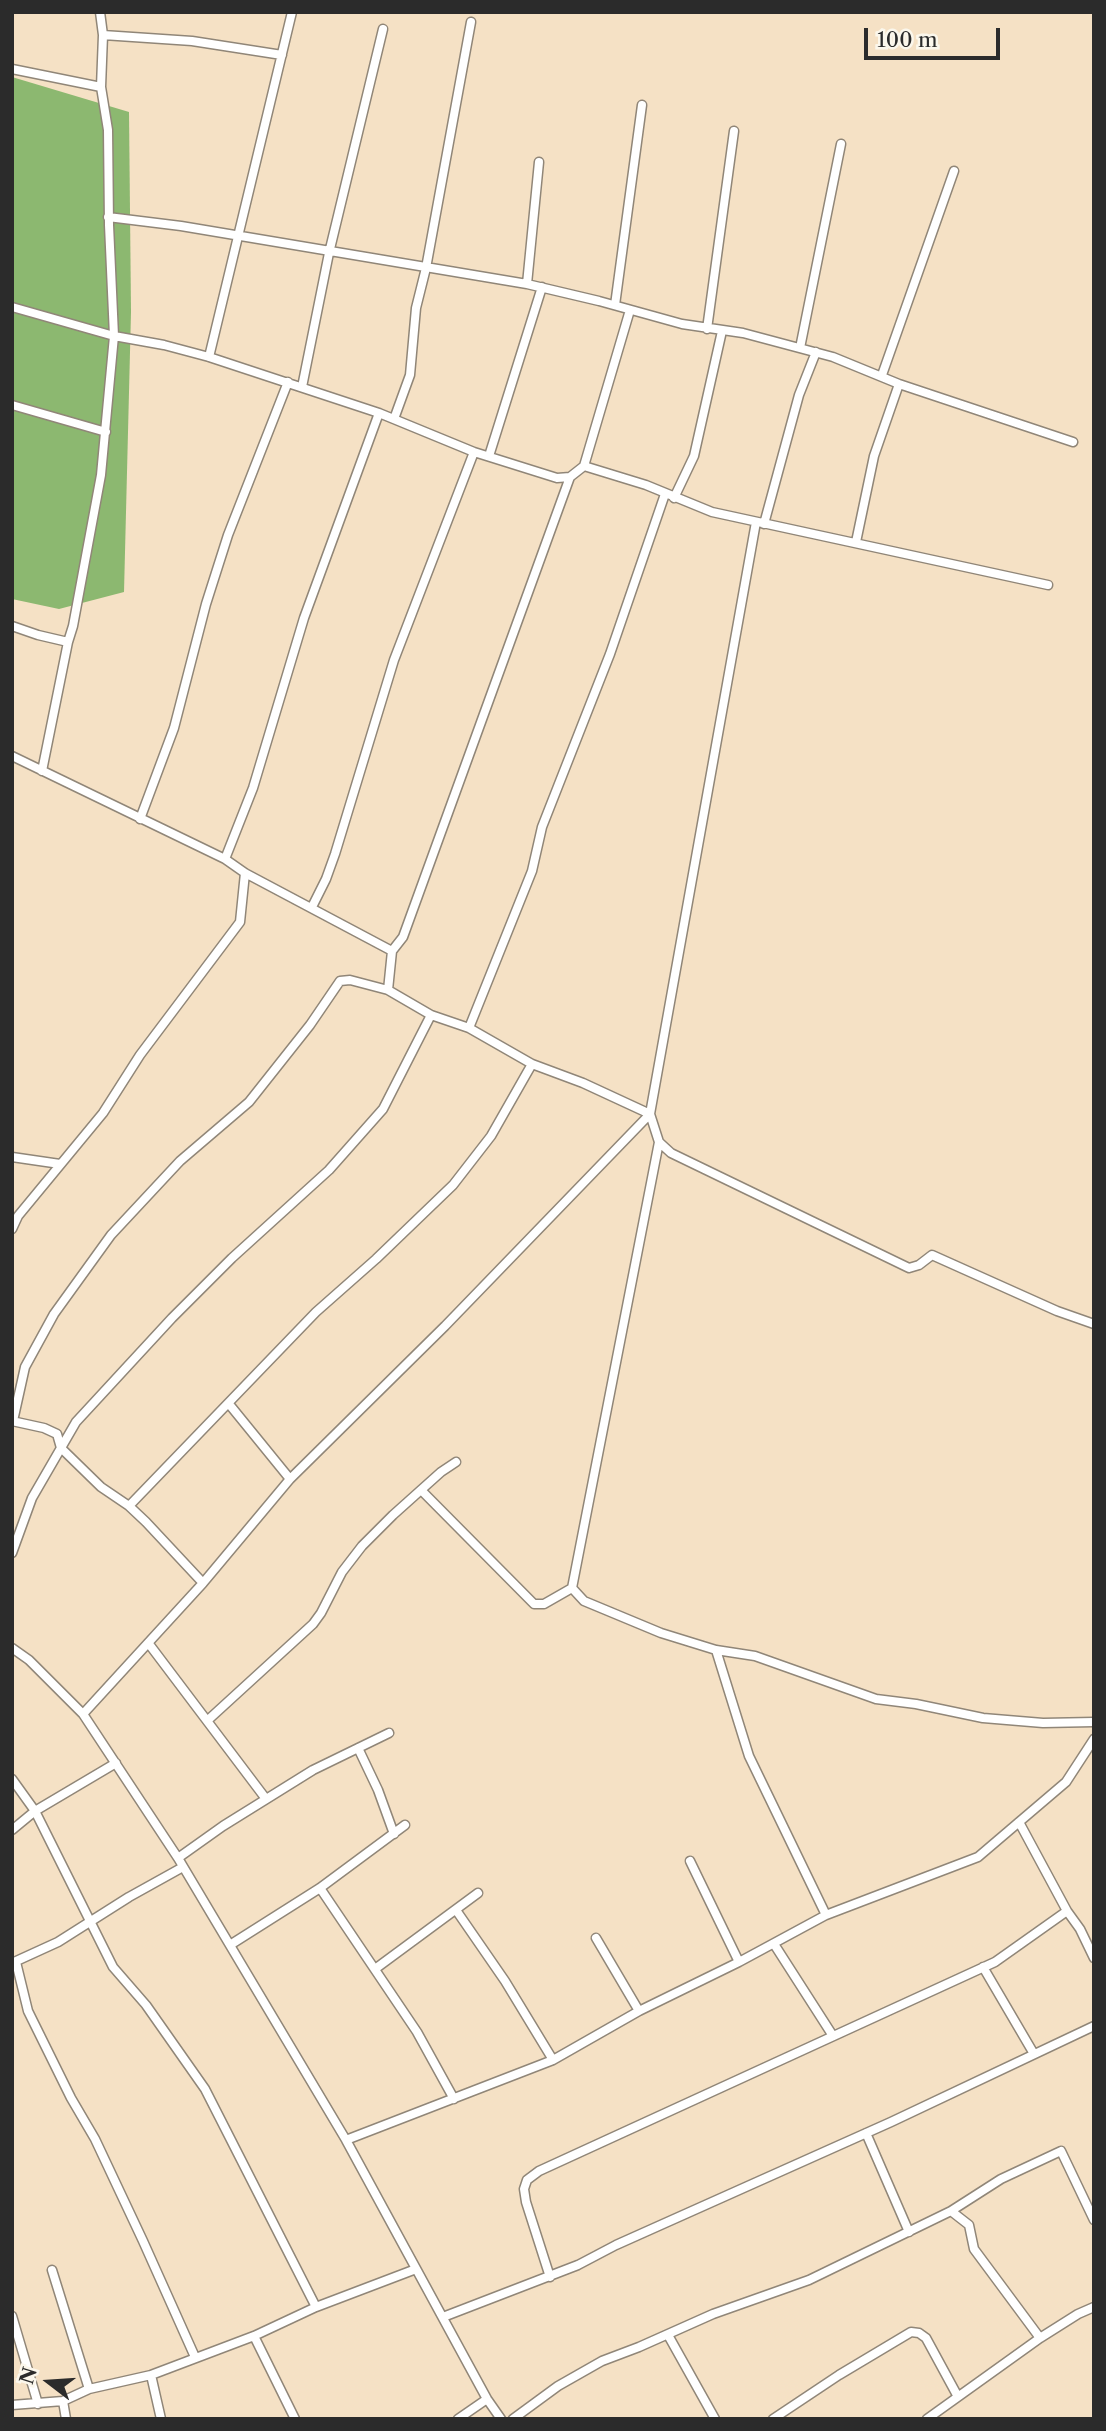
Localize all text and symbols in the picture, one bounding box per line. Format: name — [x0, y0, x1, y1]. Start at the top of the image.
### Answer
scale bar — [868, 14, 1004, 58]
text: 100 m — [877, 27, 938, 52]
north arrow — [14, 2347, 84, 2417]
text: N — [15, 2364, 42, 2387]

